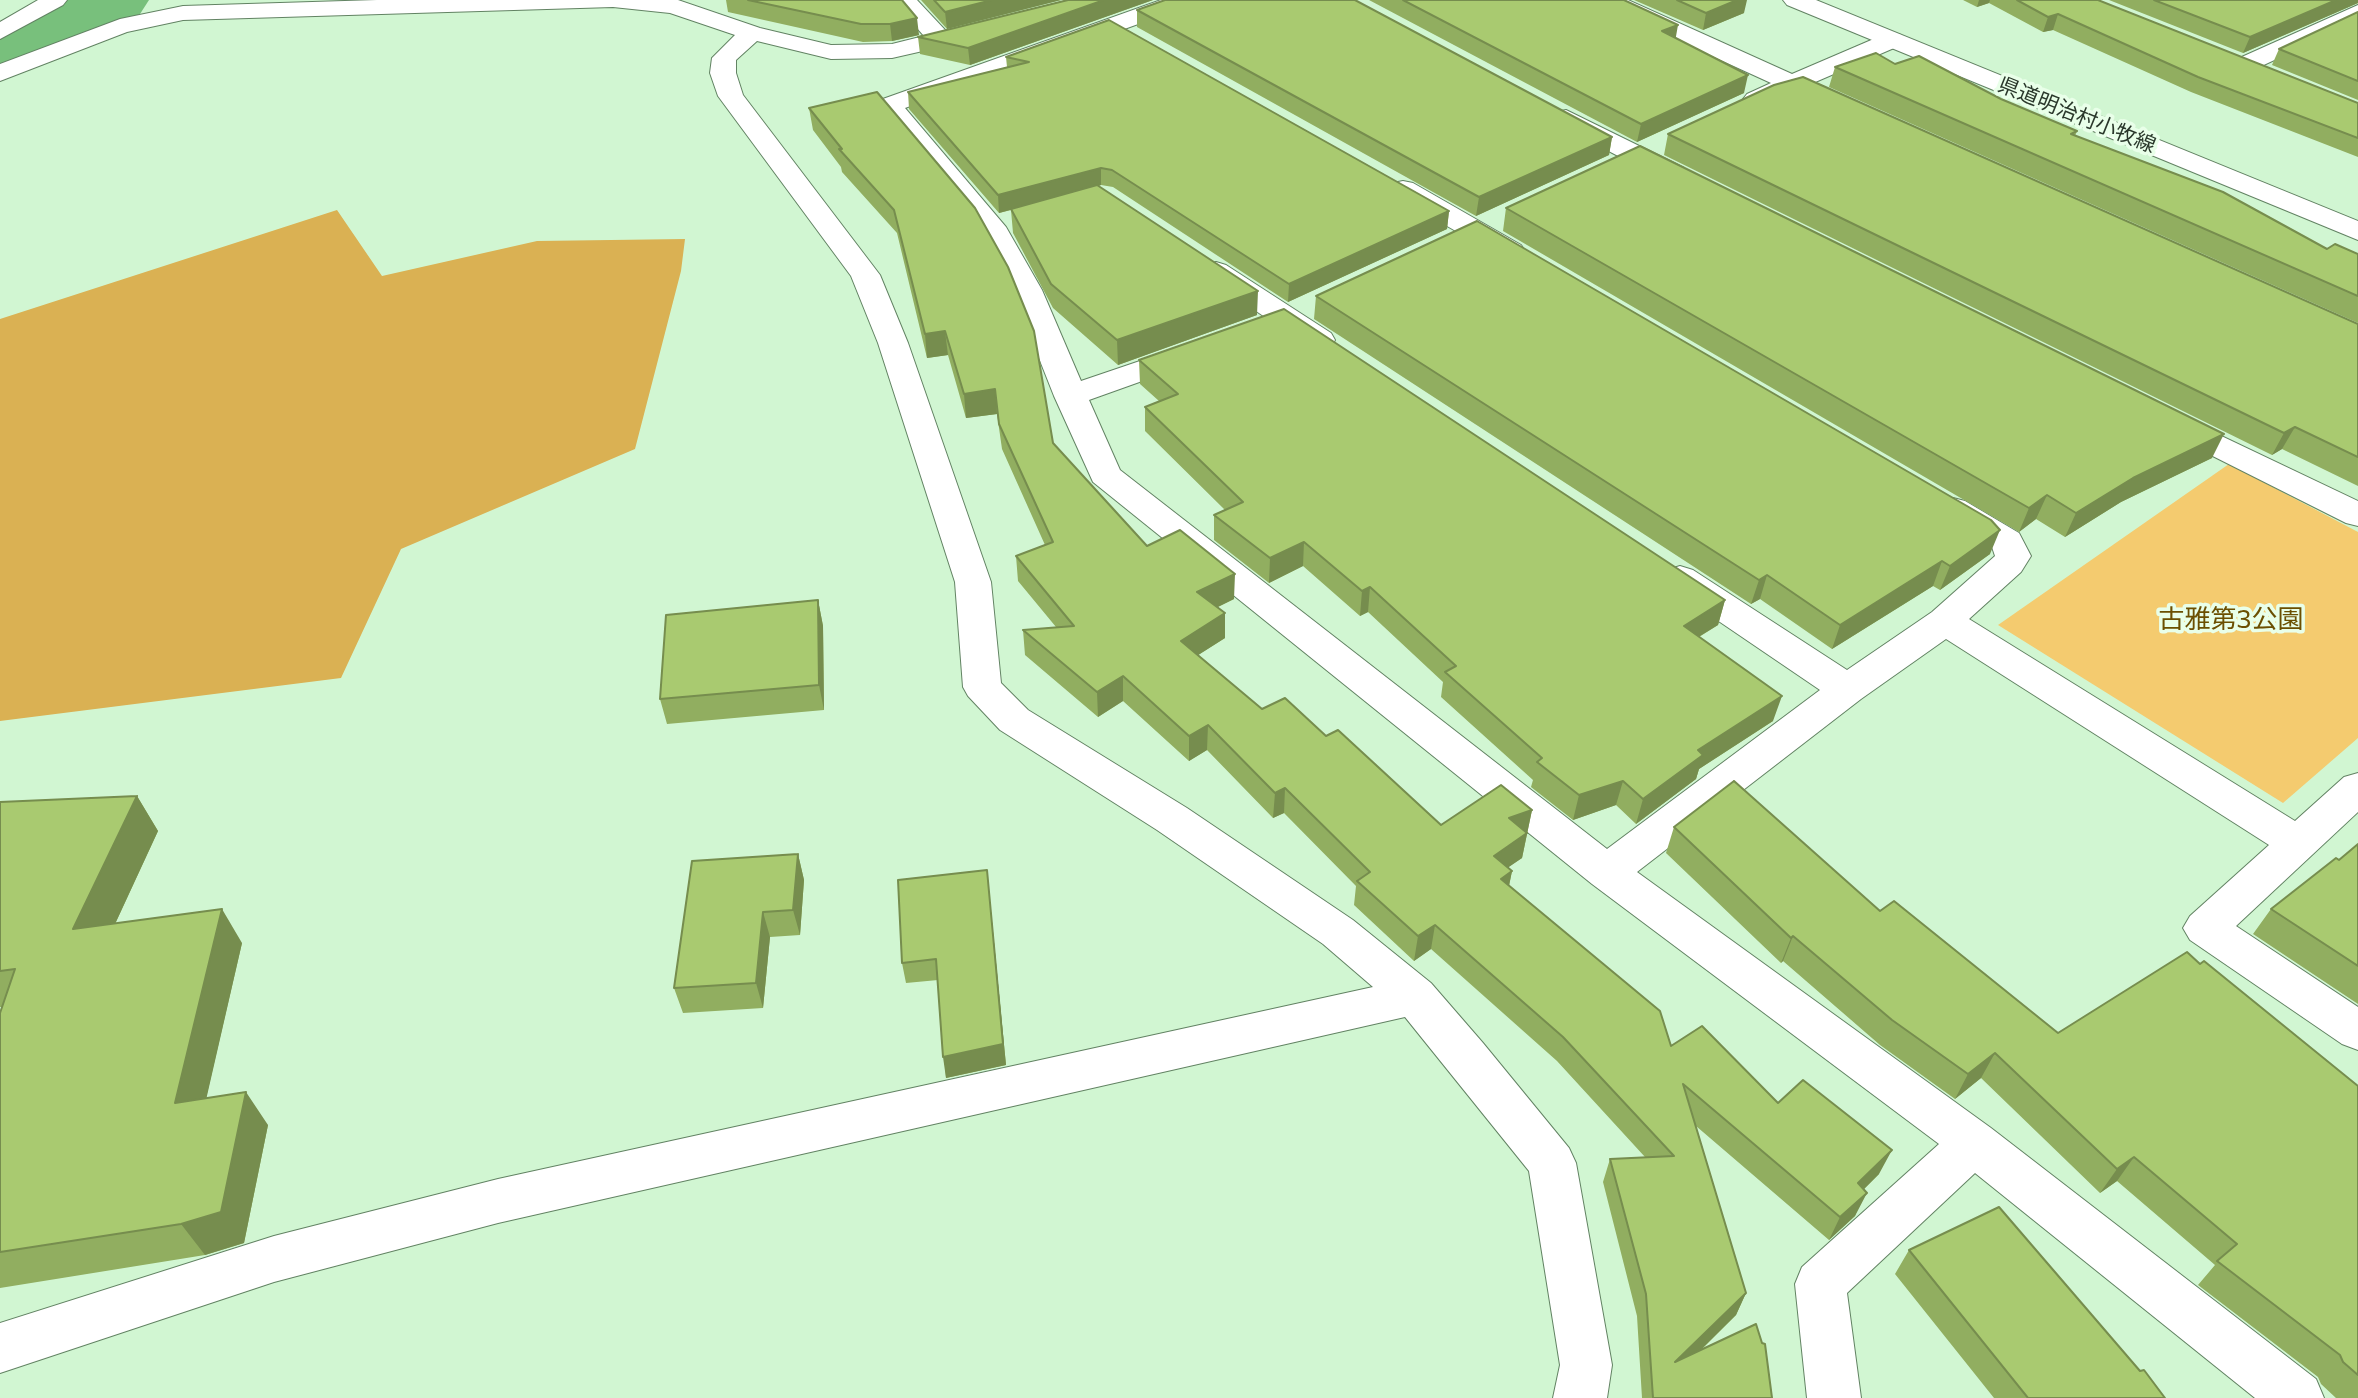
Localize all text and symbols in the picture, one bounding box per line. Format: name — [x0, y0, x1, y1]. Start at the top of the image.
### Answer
street label: 県道明治村小牧線 — [1994, 72, 2160, 158]
park label: 古雅第3公園 — [2159, 603, 2303, 635]

